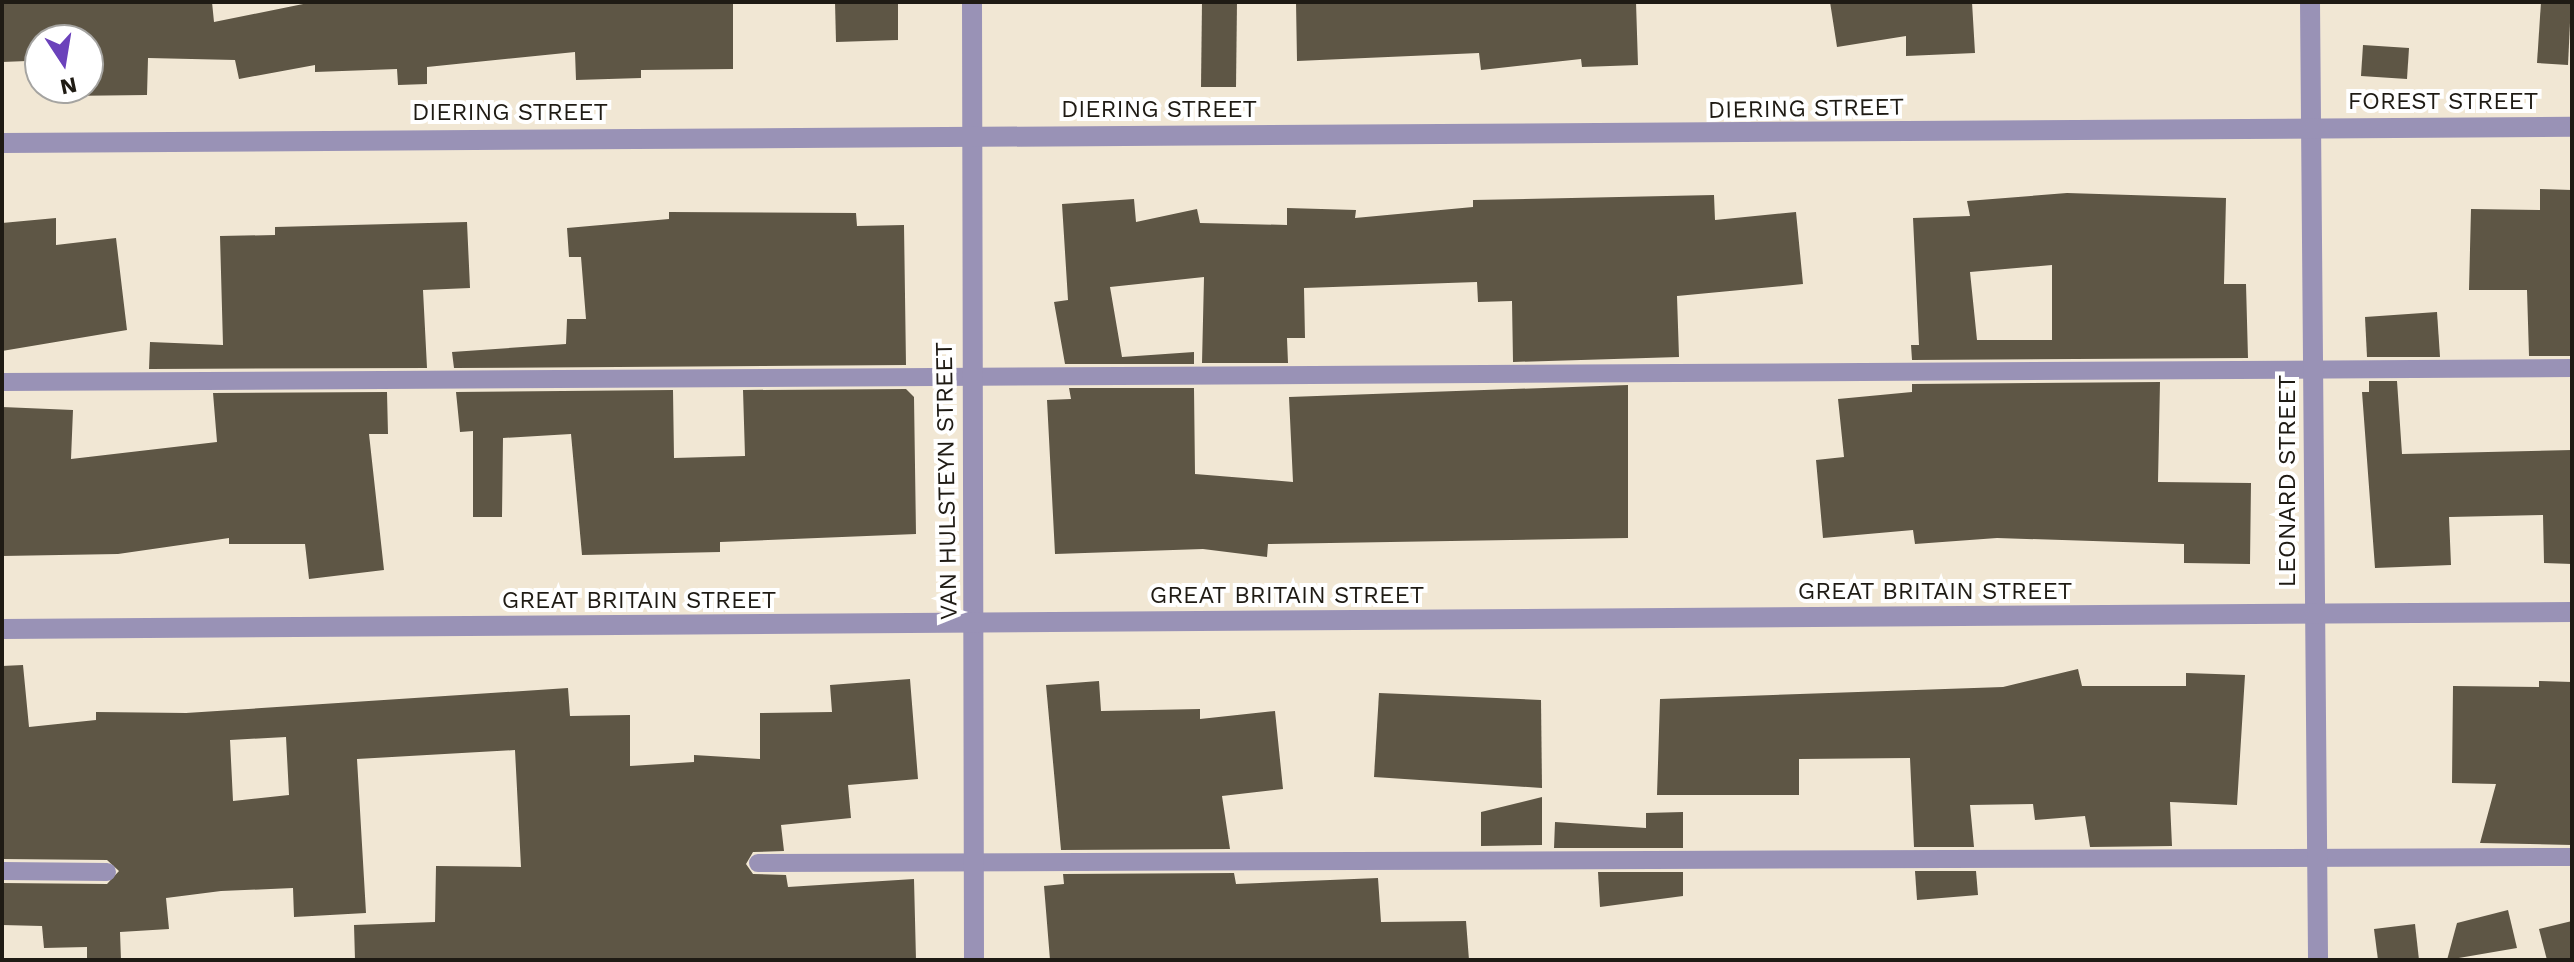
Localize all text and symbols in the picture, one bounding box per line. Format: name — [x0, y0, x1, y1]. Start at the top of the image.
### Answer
north arrow — [24, 24, 104, 104]
text: N — [58, 72, 79, 100]
street label: FOREST STREET — [2347, 88, 2539, 116]
street label: DIERING STREET — [1708, 93, 1904, 125]
street label: DIERING STREET — [1061, 96, 1257, 124]
street label: DIERING STREET — [412, 99, 608, 127]
street label: VAN HULSTEYN STREET — [930, 342, 964, 620]
street label: LEONARD STREET — [2274, 375, 2302, 587]
street label: GREAT BRITAIN STREET — [1797, 578, 2073, 606]
street label: GREAT BRITAIN STREET — [1149, 582, 1425, 610]
street label: GREAT BRITAIN STREET — [501, 587, 777, 615]

